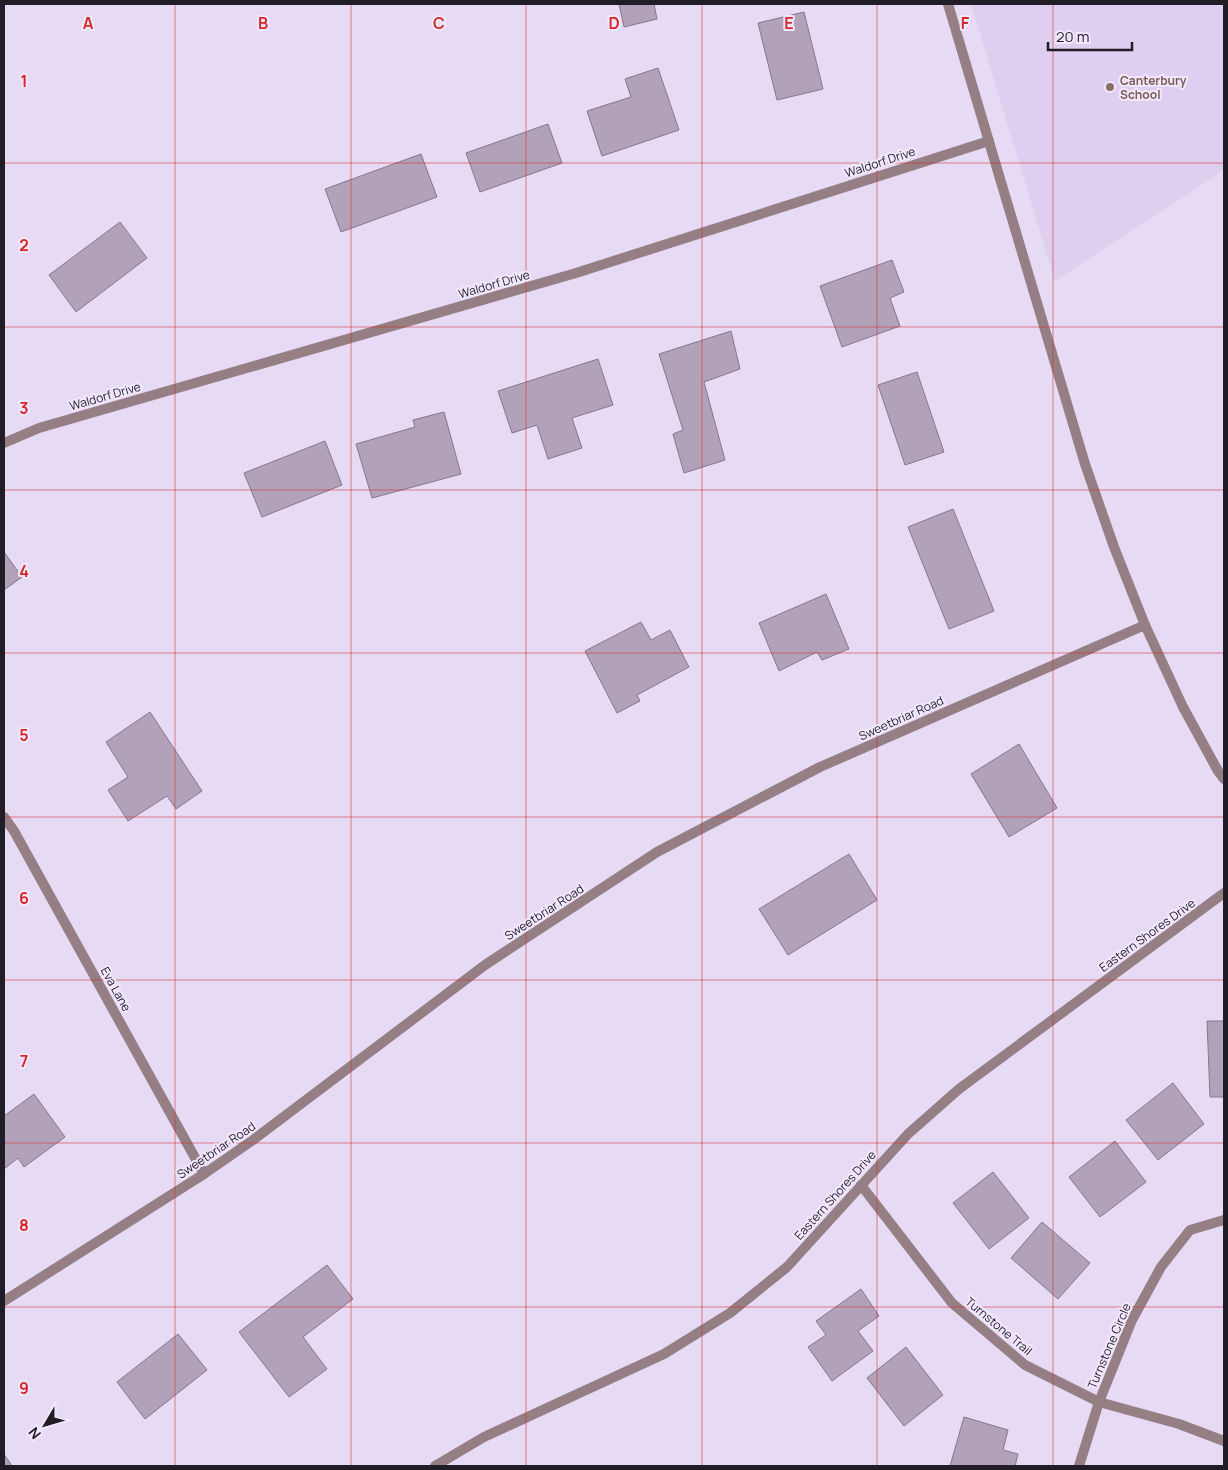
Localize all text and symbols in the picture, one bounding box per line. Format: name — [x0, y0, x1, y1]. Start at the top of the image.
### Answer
text: A — [83, 12, 94, 34]
text: B — [258, 12, 268, 34]
text: C — [433, 12, 445, 34]
text: D — [608, 12, 620, 34]
text: E — [784, 12, 794, 34]
text: F — [961, 12, 970, 34]
scale bar — [1048, 20, 1132, 52]
text: 20 m — [1056, 26, 1089, 47]
text: 1 — [20, 70, 28, 92]
place label: Canterbury School — [1120, 72, 1187, 103]
marker: Canterbury School — [1104, 81, 1116, 93]
street label: Waldorf Drive — [842, 143, 918, 181]
text: 2 — [19, 234, 29, 256]
street label: Waldorf Drive — [456, 266, 532, 302]
street label: Waldorf Drive — [67, 378, 143, 414]
text: 3 — [19, 397, 29, 419]
text: 4 — [19, 560, 29, 582]
street label: Sweetbriar Road — [856, 692, 946, 744]
text: 5 — [19, 724, 29, 746]
street label: Sweetbriar Road — [501, 880, 587, 944]
text: 6 — [19, 887, 29, 909]
street label: Eastern Shores Drive — [1096, 894, 1198, 976]
street label: Eva Lane — [97, 964, 135, 1014]
text: 7 — [20, 1050, 28, 1072]
street label: Sweetbriar Road — [173, 1117, 259, 1183]
street label: Eastern Shores Drive — [790, 1147, 880, 1243]
text: 8 — [19, 1214, 29, 1236]
street label: Turnstone Trail — [962, 1293, 1036, 1359]
street label: Turnstone Circle — [1083, 1301, 1135, 1391]
text: 9 — [19, 1377, 29, 1399]
north arrow — [20, 1400, 70, 1450]
text: N — [24, 1423, 45, 1443]

